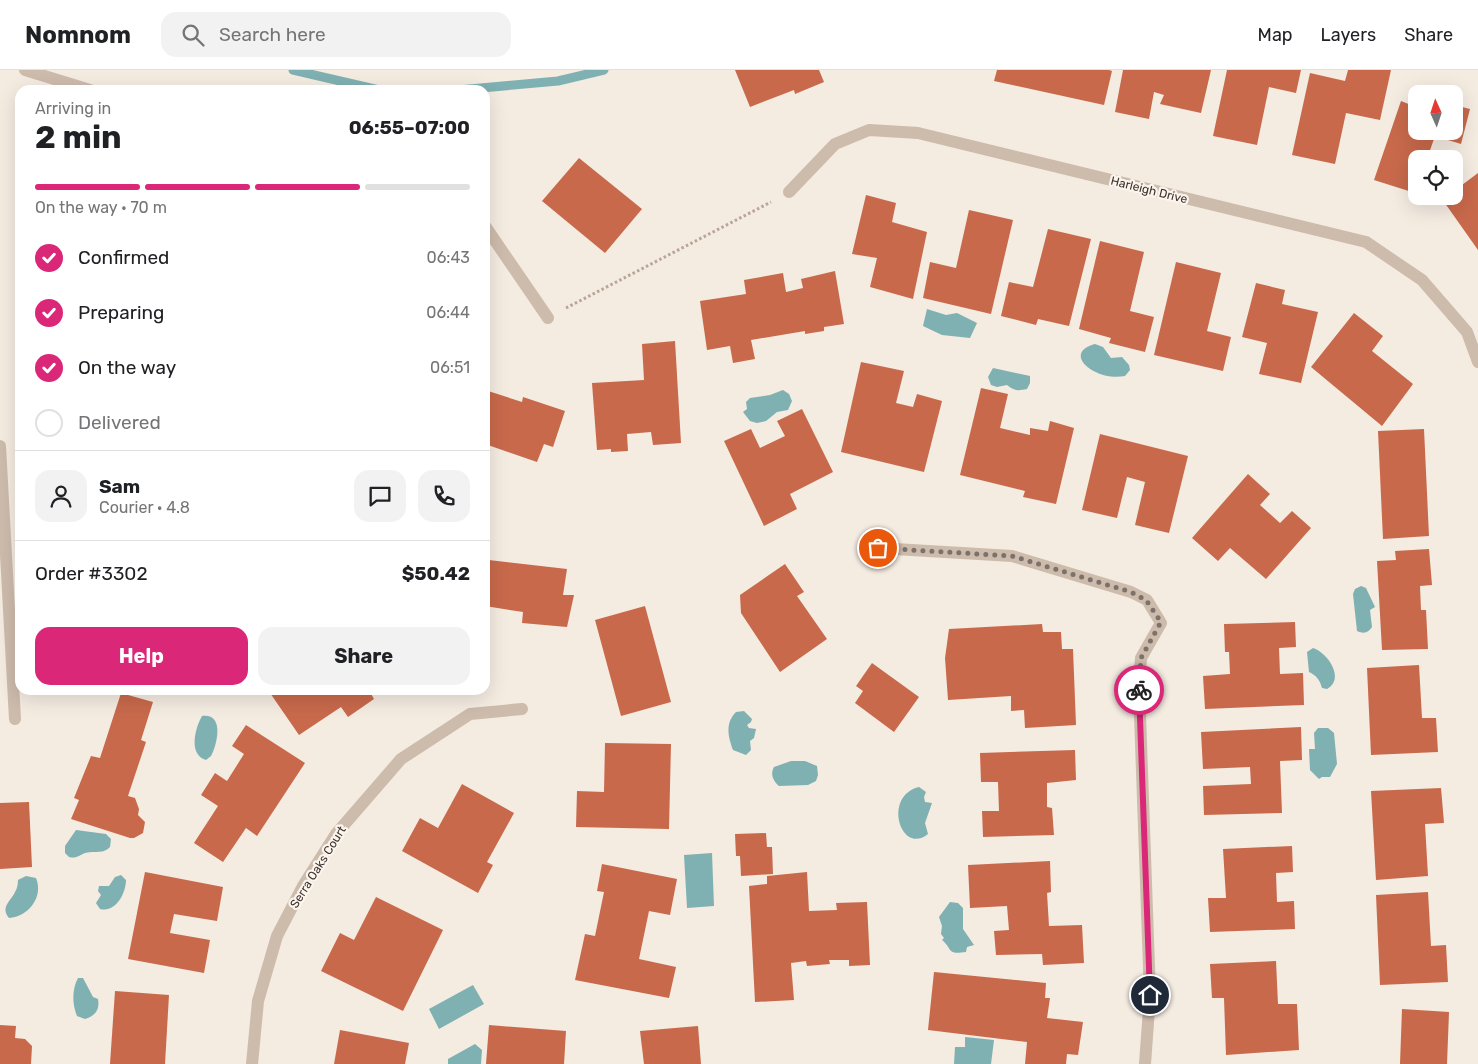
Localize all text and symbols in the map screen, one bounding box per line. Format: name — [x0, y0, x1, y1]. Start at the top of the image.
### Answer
search box — [161, 12, 511, 57]
text: Nomnom — [25, 21, 131, 49]
icon: search — [179, 21, 207, 49]
text: Search here — [219, 23, 326, 46]
text: Map — [1258, 24, 1293, 46]
text: Layers — [1321, 24, 1376, 46]
text: Share — [1404, 24, 1453, 46]
north arrow — [1408, 85, 1462, 140]
map controls — [1408, 85, 1463, 205]
text: Arriving in — [35, 99, 111, 118]
text: 06:55–07:00 — [349, 116, 470, 139]
text: 2 min — [35, 118, 122, 156]
button: locate — [1408, 150, 1463, 205]
street label: Harleigh Drive — [1109, 174, 1189, 206]
text: On the way · 70 m — [35, 198, 167, 217]
icon: check — [35, 244, 63, 272]
text: Confirmed — [78, 246, 169, 269]
text: 06:43 — [427, 248, 470, 267]
icon: check — [35, 299, 63, 327]
text: Preparing — [78, 301, 164, 324]
text: 06:44 — [426, 303, 470, 322]
icon: check — [35, 354, 63, 382]
text: On the way — [78, 356, 176, 379]
text: 06:51 — [430, 358, 470, 377]
text: Delivered — [78, 411, 161, 434]
button: person — [35, 470, 87, 522]
button: chat — [354, 470, 406, 522]
button: phone — [418, 470, 470, 522]
text: Sam — [99, 475, 140, 498]
text: Courier · 4.8 — [99, 498, 190, 517]
pin — [857, 527, 899, 569]
icon: bag — [864, 534, 892, 562]
text: Order #3302 — [35, 562, 148, 585]
text: $50.42 — [402, 562, 470, 585]
button: Help — [35, 627, 248, 685]
button: Share — [258, 627, 470, 685]
courier — [1114, 665, 1164, 715]
icon: bike — [1125, 676, 1153, 704]
street label: Serra Oaks Court — [287, 823, 349, 911]
pin — [1129, 974, 1171, 1016]
icon: home — [1136, 981, 1164, 1009]

